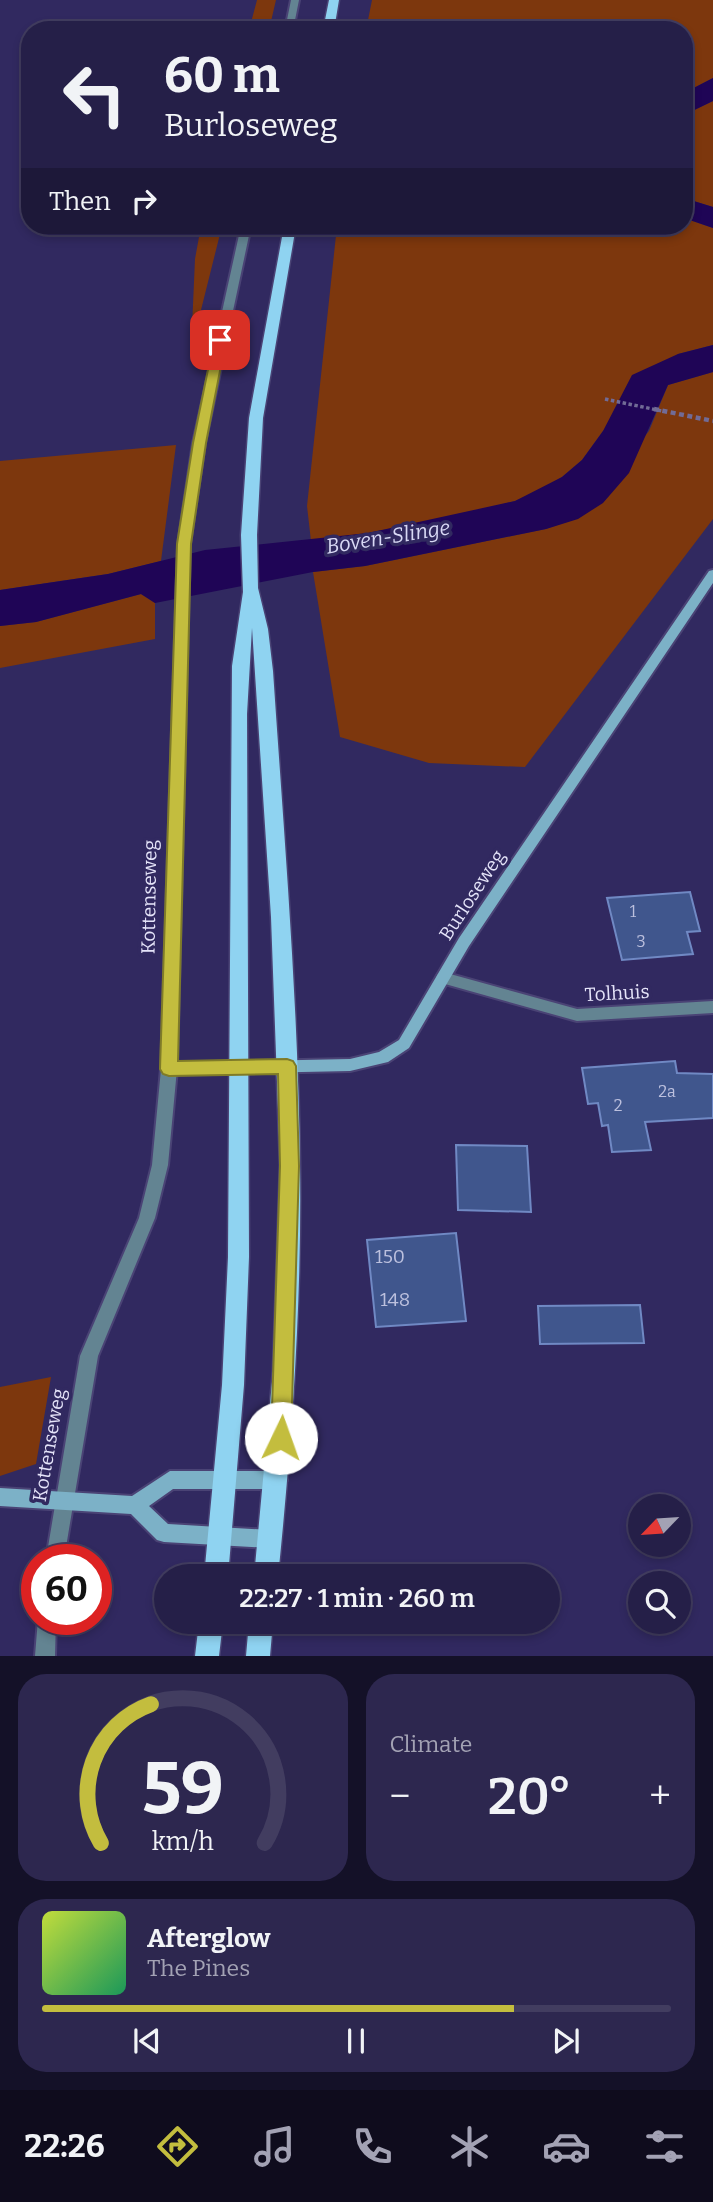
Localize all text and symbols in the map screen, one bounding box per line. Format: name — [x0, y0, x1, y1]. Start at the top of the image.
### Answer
text: 60 m — [164, 46, 280, 105]
icon: left — [49, 49, 140, 140]
text: Burloseweg — [164, 106, 338, 144]
icon: right — [125, 182, 163, 220]
text: Then — [49, 186, 111, 217]
pin — [190, 310, 250, 370]
icon: arrive — [201, 321, 239, 359]
water label: Boven-Slinge — [324, 514, 452, 560]
street label: Kottenseweg — [137, 839, 162, 954]
street label: Burloseweg — [434, 845, 510, 945]
house number: 1 — [630, 902, 637, 921]
house number: 3 — [636, 932, 646, 951]
street label: Tolhuis — [584, 980, 650, 1006]
house number: 2a — [658, 1082, 676, 1101]
house number: 2 — [614, 1096, 622, 1115]
house number: 150 — [375, 1245, 405, 1268]
house number: 148 — [380, 1288, 410, 1311]
street label: Kottenseweg — [28, 1386, 70, 1503]
position arrow — [244, 1401, 318, 1475]
north arrow — [628, 1494, 691, 1558]
map controls — [628, 1494, 691, 1634]
speed limit sign: 60 — [21, 1544, 112, 1635]
button: search — [628, 1571, 691, 1634]
text: 22:27 · 1 min · 260 m — [239, 1583, 475, 1614]
text: Climate — [390, 1730, 472, 1758]
text: 59 — [142, 1746, 224, 1833]
text: 20° — [488, 1765, 572, 1828]
text: − — [390, 1773, 410, 1819]
text: + — [649, 1773, 671, 1819]
text: km/h — [152, 1827, 214, 1857]
text: Afterglow — [147, 1923, 270, 1954]
text: The Pines — [147, 1954, 250, 1982]
icon: previous — [128, 2022, 166, 2060]
icon: pause — [337, 2022, 375, 2060]
icon: next — [547, 2022, 585, 2060]
icon: directions — [153, 2122, 202, 2171]
icon: music — [250, 2122, 299, 2171]
icon: phone — [348, 2122, 397, 2171]
icon: climate — [445, 2122, 494, 2171]
icon: car — [542, 2122, 591, 2171]
icon: filters — [640, 2122, 689, 2171]
text: 22:26 — [24, 2127, 105, 2165]

